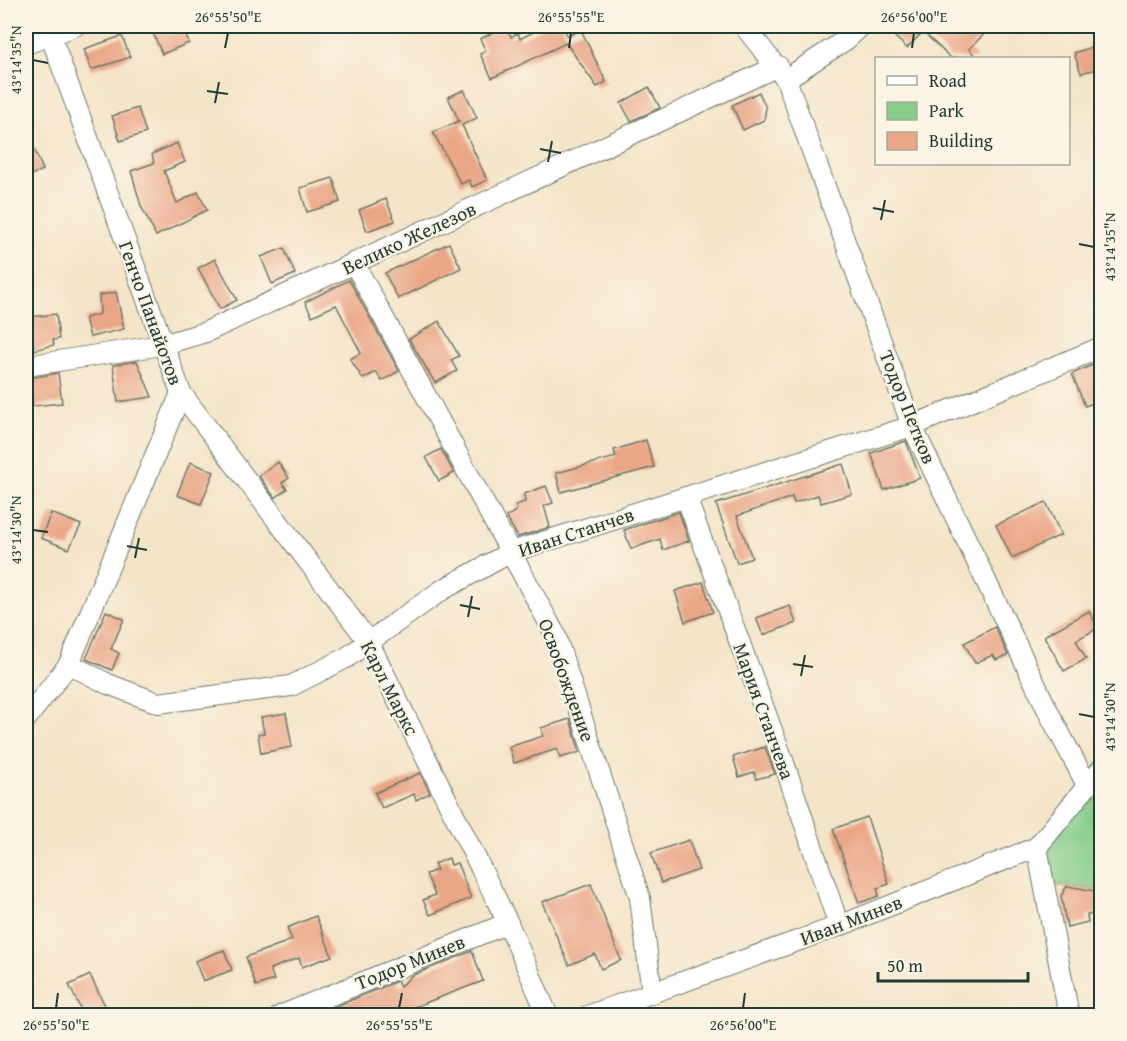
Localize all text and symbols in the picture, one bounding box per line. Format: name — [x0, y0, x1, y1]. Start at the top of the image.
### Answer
text: 26°55'50"E — [195, 6, 262, 27]
text: 26°55'55"E — [538, 6, 605, 27]
text: 26°56'00"E — [881, 6, 948, 27]
text: 43°14'35"N — [5, 25, 26, 94]
legend — [875, 57, 1070, 165]
text: Road — [929, 67, 967, 94]
text: Park — [929, 97, 965, 124]
text: Building — [929, 127, 993, 154]
street label: Велико Железов — [337, 194, 481, 281]
text: 43°14'35"N — [1099, 212, 1120, 281]
street label: Генчо Панайотов — [112, 237, 191, 389]
street label: Тодор Петков — [873, 346, 944, 468]
text: 43°14'30"N — [5, 495, 26, 564]
street label: Иван Станчев — [514, 499, 638, 564]
street label: Освобождение — [532, 614, 603, 745]
street label: Карл Маркс — [354, 635, 427, 741]
street label: Мария Станчева — [726, 638, 803, 784]
text: 43°14'30"N — [1099, 682, 1120, 751]
street label: Иван Минев — [796, 887, 906, 952]
street label: Тодор Минев — [351, 926, 469, 997]
scale bar — [878, 945, 1028, 983]
text: 50 m — [887, 952, 923, 979]
text: 26°55'50"E — [23, 1014, 90, 1035]
text: 26°55'55"E — [366, 1014, 433, 1035]
text: 26°56'00"E — [710, 1014, 777, 1035]

